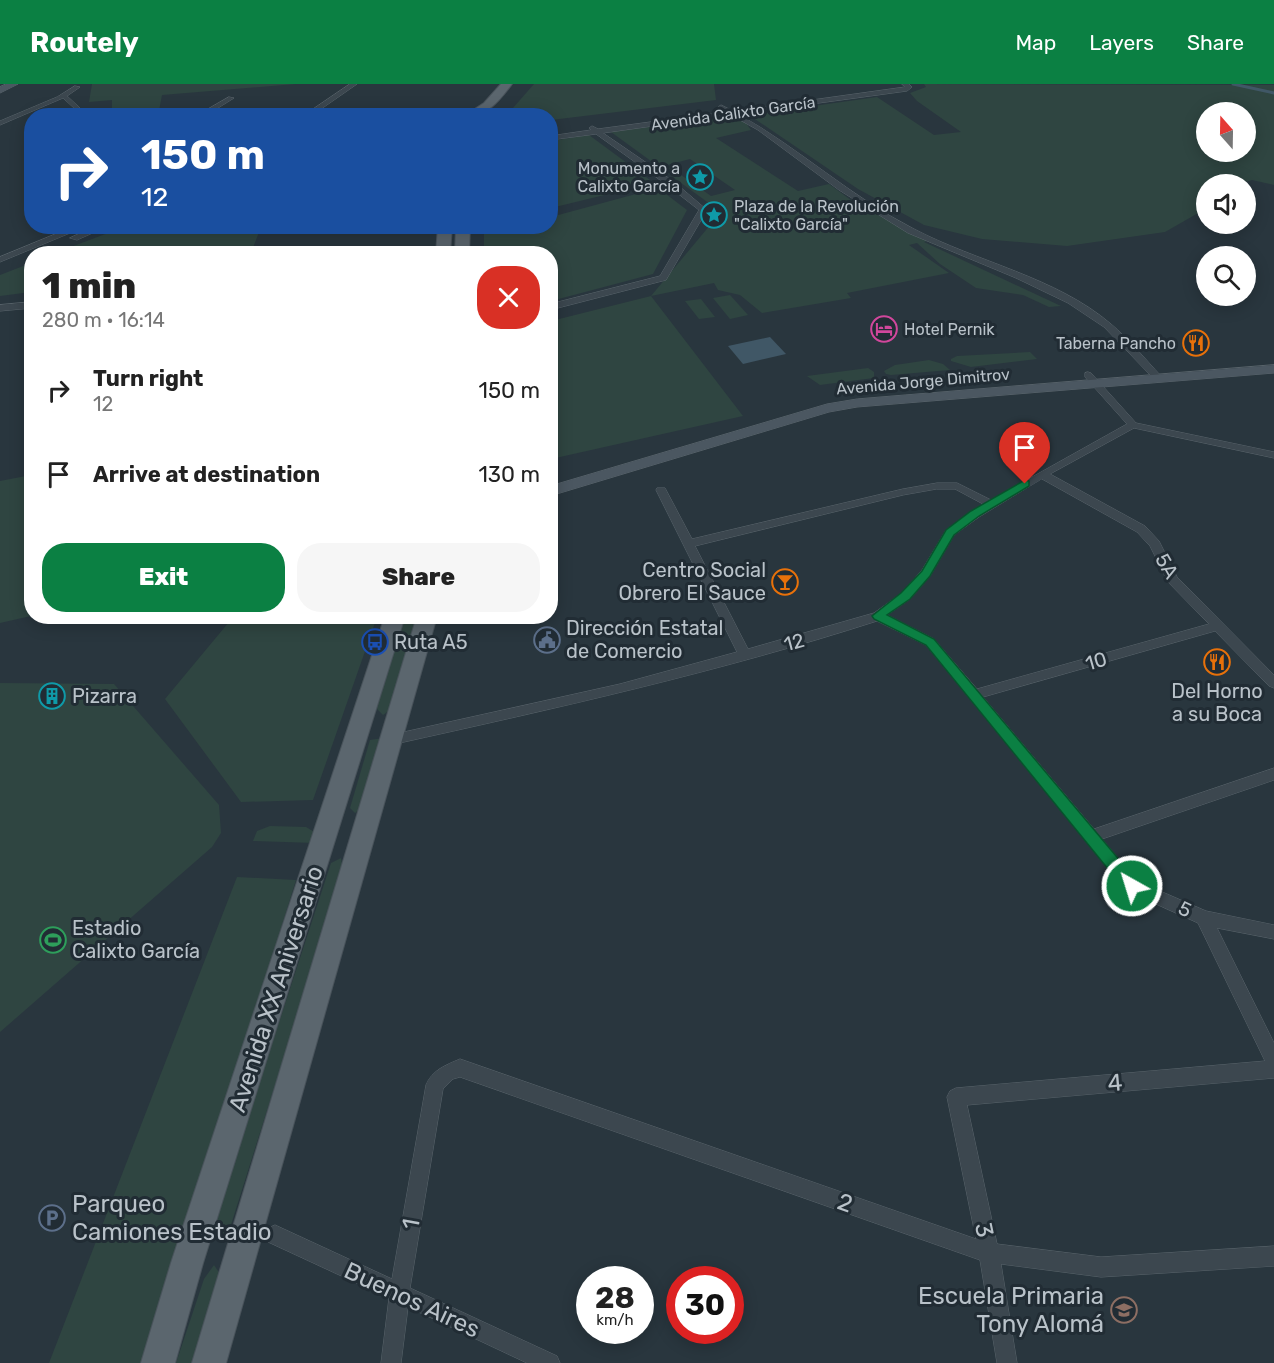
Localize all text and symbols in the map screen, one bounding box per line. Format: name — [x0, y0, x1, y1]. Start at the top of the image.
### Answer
text: Routely — [30, 26, 139, 59]
text: Map — [1015, 30, 1056, 55]
text: Layers — [1089, 30, 1154, 55]
text: Share — [1187, 30, 1244, 55]
street label: Avenida Calixto García — [650, 93, 817, 134]
north arrow — [1196, 102, 1256, 162]
map controls — [1196, 102, 1256, 306]
text: 150 m — [141, 130, 265, 180]
icon: right — [42, 132, 120, 210]
place label: Monumento a Calixto García — [578, 159, 680, 196]
place icon: Monumento a Calixto García — [685, 162, 715, 192]
button: sound — [1196, 174, 1256, 234]
text: 12 — [141, 181, 168, 213]
place label: Plaza de la Revolución "Calixto García" — [734, 197, 899, 234]
place icon: Plaza de la Revolución "Calixto García" — [699, 200, 729, 230]
button: search — [1196, 246, 1256, 306]
text: 1 min — [42, 264, 136, 307]
button: close — [477, 266, 540, 329]
text: 280 m · 16:14 — [42, 308, 165, 332]
hotel icon: Hotel Pernik — [869, 314, 899, 344]
place label: Hotel Pernik — [904, 320, 995, 339]
restaurant icon: Taberna Pancho — [1181, 328, 1211, 358]
place label: Taberna Pancho — [1056, 334, 1176, 353]
street label: Avenida Jorge Dimitrov — [835, 364, 1011, 399]
text: Turn right — [93, 365, 203, 392]
icon: right — [42, 374, 75, 407]
text: 150 m — [479, 377, 540, 404]
text: 12 — [93, 392, 113, 416]
pin — [999, 422, 1050, 484]
icon: arrive — [1008, 431, 1041, 464]
icon: arrive — [42, 458, 75, 491]
text: Arrive at destination — [93, 461, 320, 488]
text: 130 m — [478, 461, 540, 488]
button: Exit — [42, 543, 285, 612]
button: Share — [297, 543, 540, 612]
street label: 5A — [1150, 549, 1184, 583]
place label: Centro Social Obrero El Sauce — [619, 558, 766, 605]
bar icon: Centro Social Obrero El Sauce — [770, 567, 800, 597]
place label: Dirección Estatal de Comercio — [566, 616, 723, 663]
public building icon: Dirección Estatal de Comercio — [532, 625, 562, 655]
bus stop icon: Ruta A5 — [360, 627, 390, 657]
street label: 12 — [781, 628, 807, 656]
place label: Ruta A5 — [394, 630, 468, 654]
street label: 10 — [1082, 647, 1110, 675]
restaurant icon: Del Horno a su Boca — [1202, 647, 1232, 677]
place label: Del Horno a su Boca — [1171, 679, 1263, 726]
building icon: Pizarra — [37, 681, 67, 711]
place label: Pizarra — [72, 684, 137, 708]
position arrow — [1100, 854, 1164, 918]
street label: Avenida XX Aniversario — [223, 862, 329, 1116]
street label: 5 — [1175, 896, 1195, 922]
place label: Estadio Calixto García — [72, 916, 200, 963]
sports icon: Estadio Calixto García — [38, 925, 68, 955]
street label: 4 — [1106, 1068, 1124, 1098]
street label: 2 — [834, 1187, 856, 1219]
place label: Parqueo Camiones Estadio — [72, 1190, 272, 1246]
parking icon: Parqueo Camiones Estadio — [37, 1203, 67, 1233]
street label: 1 — [396, 1217, 426, 1231]
street label: 3 — [969, 1220, 999, 1240]
street label: Buenos Aires — [340, 1256, 484, 1344]
speed limit sign: 30 — [666, 1266, 744, 1344]
text: 28 — [595, 1280, 635, 1316]
place label: Escuela Primaria Tony Alomá — [918, 1282, 1104, 1338]
school or university icon: Escuela Primaria Tony Alomá — [1109, 1295, 1139, 1325]
text: km/h — [596, 1311, 634, 1329]

